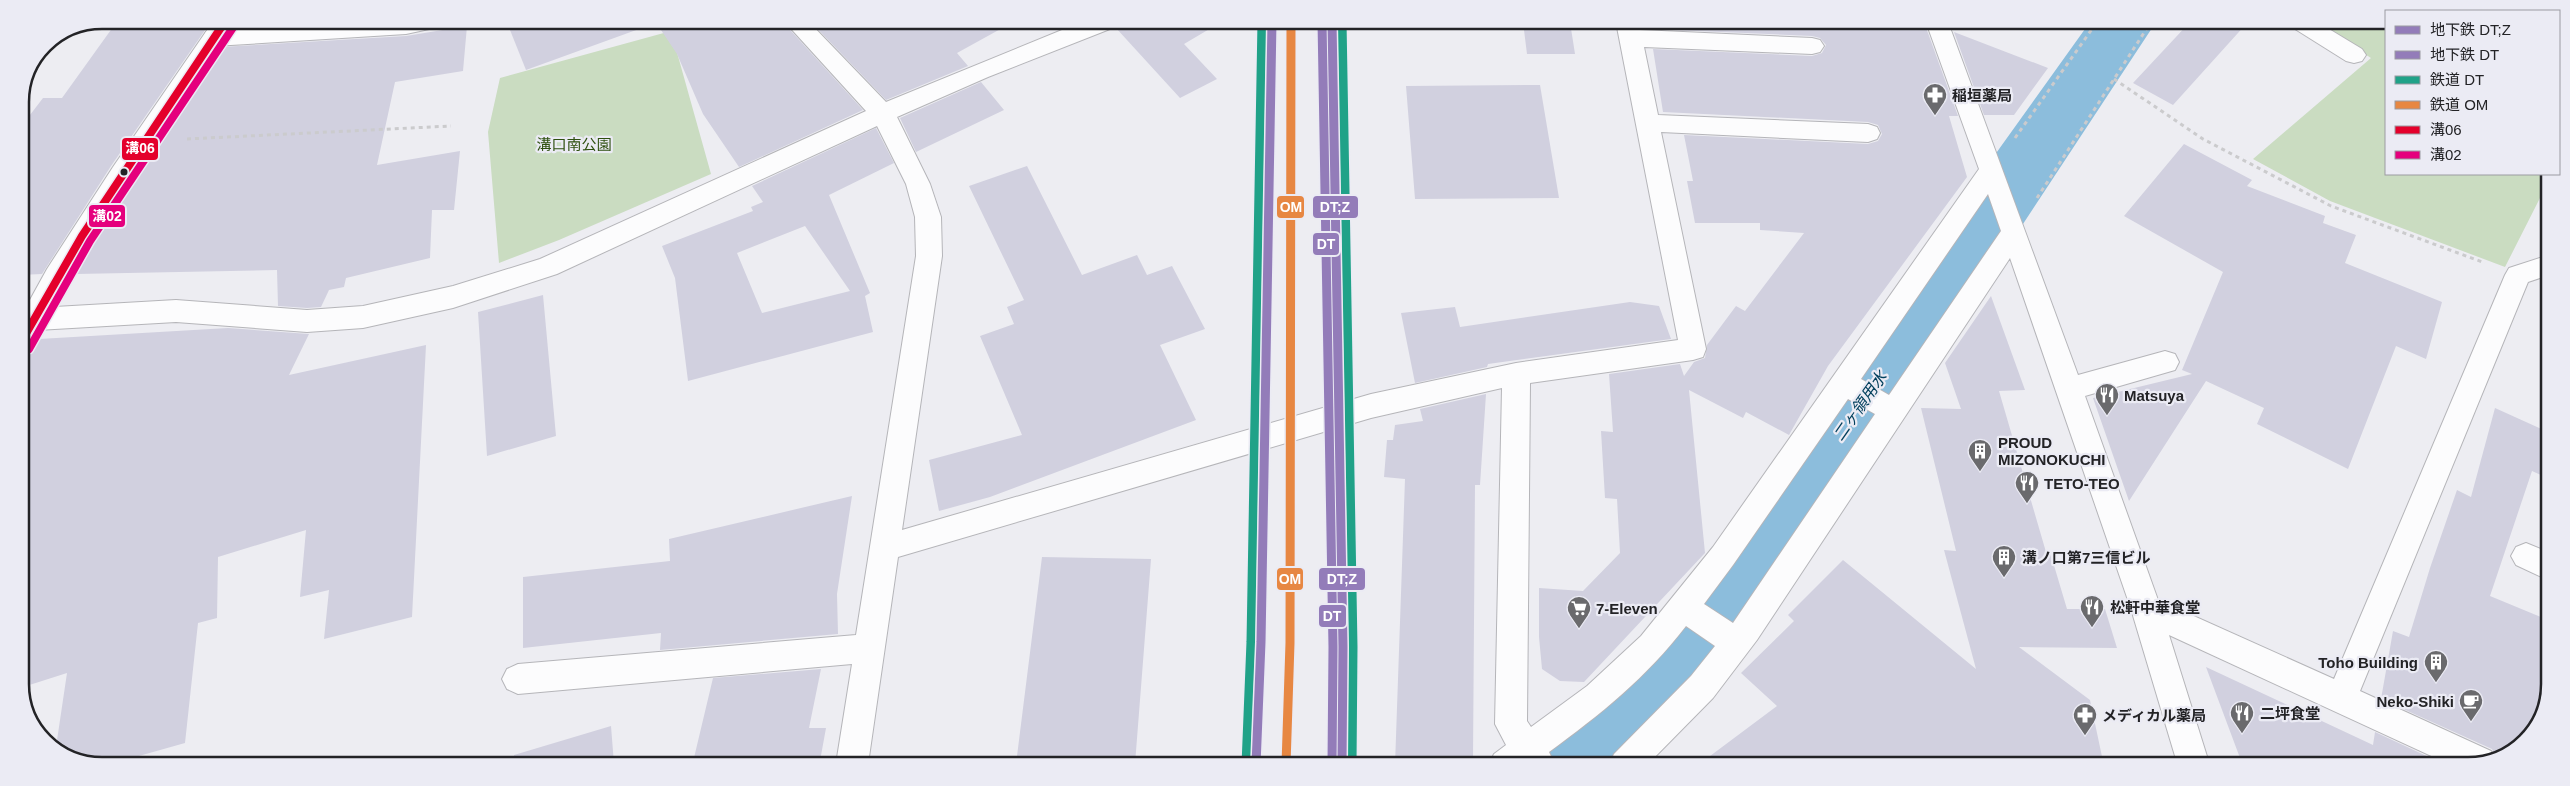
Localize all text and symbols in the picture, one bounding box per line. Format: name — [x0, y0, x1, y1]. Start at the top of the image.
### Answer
legend — [2385, 10, 2560, 175]
text: 地下鉄 DT;Z — [2430, 21, 2511, 38]
text: 地下鉄 DT — [2430, 46, 2499, 63]
text: 鉄道 DT — [2430, 71, 2484, 88]
pharmacy icon: 稲垣薬局 — [1922, 82, 1948, 116]
place label: 稲垣薬局 — [1952, 87, 2012, 104]
text: 鉄道 OM — [2430, 96, 2488, 113]
text: 溝06 — [2430, 121, 2462, 138]
park label: 溝口南公園 — [536, 136, 612, 153]
line badge: 溝06 — [121, 137, 159, 161]
text: 溝06 — [125, 140, 155, 156]
text: 溝02 — [2430, 146, 2462, 163]
unlabelled marker — [119, 167, 129, 177]
line badge: OM — [1276, 195, 1305, 219]
line badge: DT;Z — [1312, 195, 1359, 219]
text: OM — [1280, 199, 1302, 215]
text: DT;Z — [1320, 199, 1351, 215]
line badge: 溝02 — [88, 204, 126, 228]
text: 溝02 — [92, 208, 122, 224]
line badge: DT — [1312, 232, 1340, 256]
text: DT — [1317, 236, 1336, 252]
water label: 二ヶ領用水 — [1830, 367, 1891, 444]
restaurant icon: Matsuya — [2094, 382, 2120, 416]
place label: Matsuya — [2124, 387, 2185, 404]
place label: PROUD MIZONOKUCHI — [1998, 434, 2106, 468]
building icon: PROUD MIZONOKUCHI — [1967, 438, 1993, 472]
restaurant icon: TETO-TEO — [2014, 470, 2040, 504]
place label: TETO-TEO — [2044, 475, 2120, 492]
building icon: 溝ノ口第7三信ビル — [1991, 544, 2017, 578]
place label: 溝ノ口第7三信ビル — [2022, 549, 2150, 566]
line badge: OM — [1276, 567, 1304, 591]
line badge: DT;Z — [1318, 567, 1366, 591]
text: OM — [1279, 571, 1301, 587]
text: DT;Z — [1327, 571, 1358, 587]
restaurant icon: 松軒中華食堂 — [2079, 594, 2105, 628]
supermarket icon: 7-Eleven — [1566, 595, 1592, 629]
place label: 松軒中華食堂 — [2110, 599, 2200, 616]
place label: 7-Eleven — [1596, 600, 1658, 617]
line badge: DT — [1318, 604, 1347, 628]
text: DT — [1323, 608, 1342, 624]
building icon: Toho Building — [2423, 649, 2449, 683]
place label: Toho Building — [2318, 654, 2418, 671]
cafe icon: Neko-Shiki — [2458, 688, 2484, 722]
place label: Neko-Shiki — [2376, 693, 2454, 710]
restaurant icon: 二坪食堂 — [2229, 700, 2255, 734]
pharmacy icon: メディカル薬局 — [2072, 702, 2098, 736]
place label: 二坪食堂 — [2260, 705, 2320, 722]
place label: メディカル薬局 — [2102, 707, 2206, 724]

